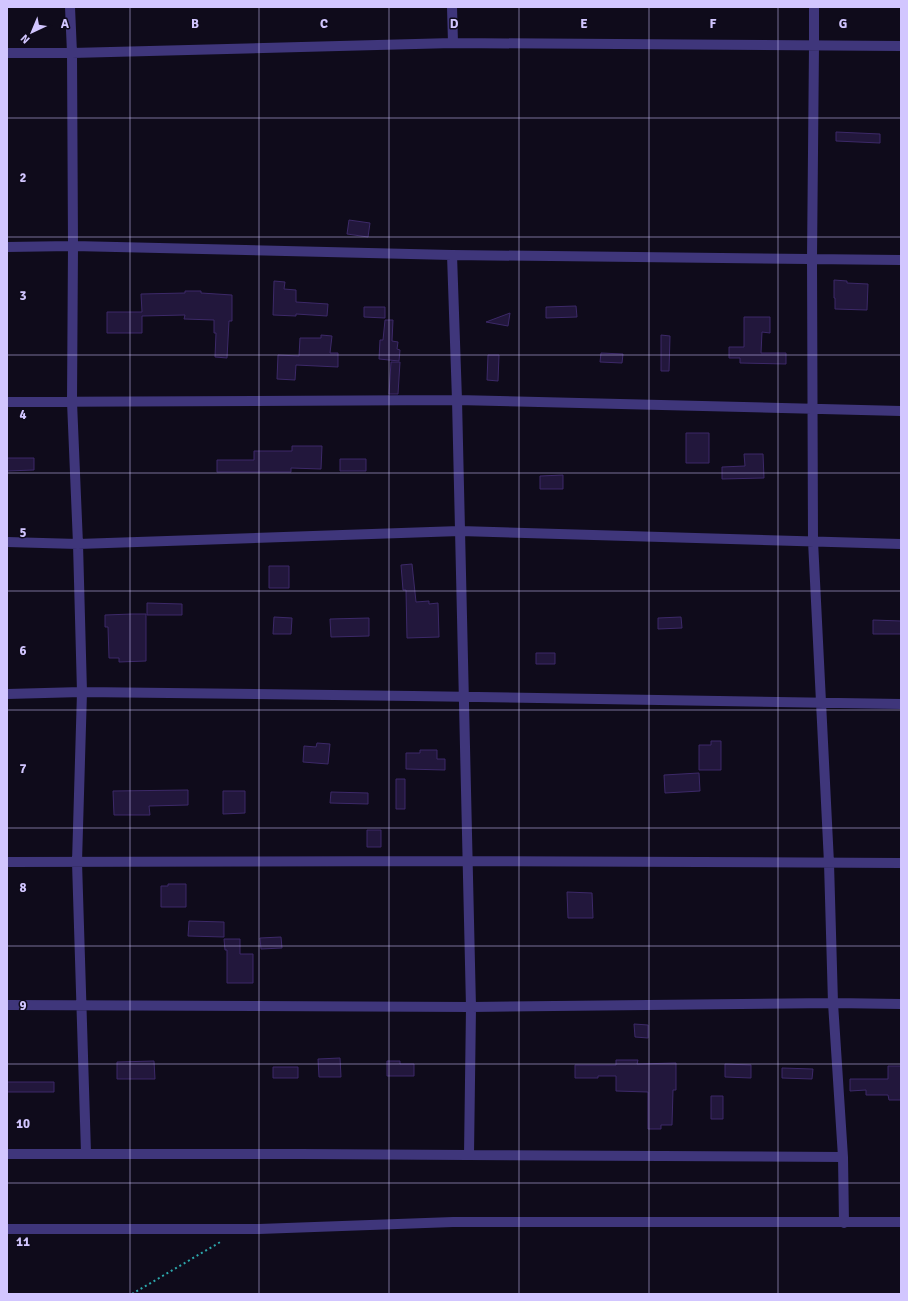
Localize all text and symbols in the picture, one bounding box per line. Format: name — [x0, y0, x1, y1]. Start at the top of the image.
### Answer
north arrow — [12, 12, 52, 52]
text: A — [61, 16, 70, 32]
text: B — [191, 16, 199, 32]
text: C — [320, 16, 328, 32]
text: D — [450, 16, 459, 32]
text: E — [580, 16, 588, 32]
text: F — [710, 16, 717, 32]
text: G — [839, 16, 847, 32]
text: N — [18, 31, 33, 46]
text: 2 — [19, 170, 27, 186]
text: 3 — [19, 288, 27, 304]
text: 4 — [19, 407, 27, 423]
text: 5 — [19, 525, 27, 541]
text: 6 — [19, 643, 27, 659]
text: 7 — [19, 761, 27, 777]
text: 8 — [19, 880, 27, 896]
text: 9 — [19, 998, 27, 1014]
text: 10 — [16, 1116, 30, 1132]
text: 11 — [16, 1234, 30, 1250]

